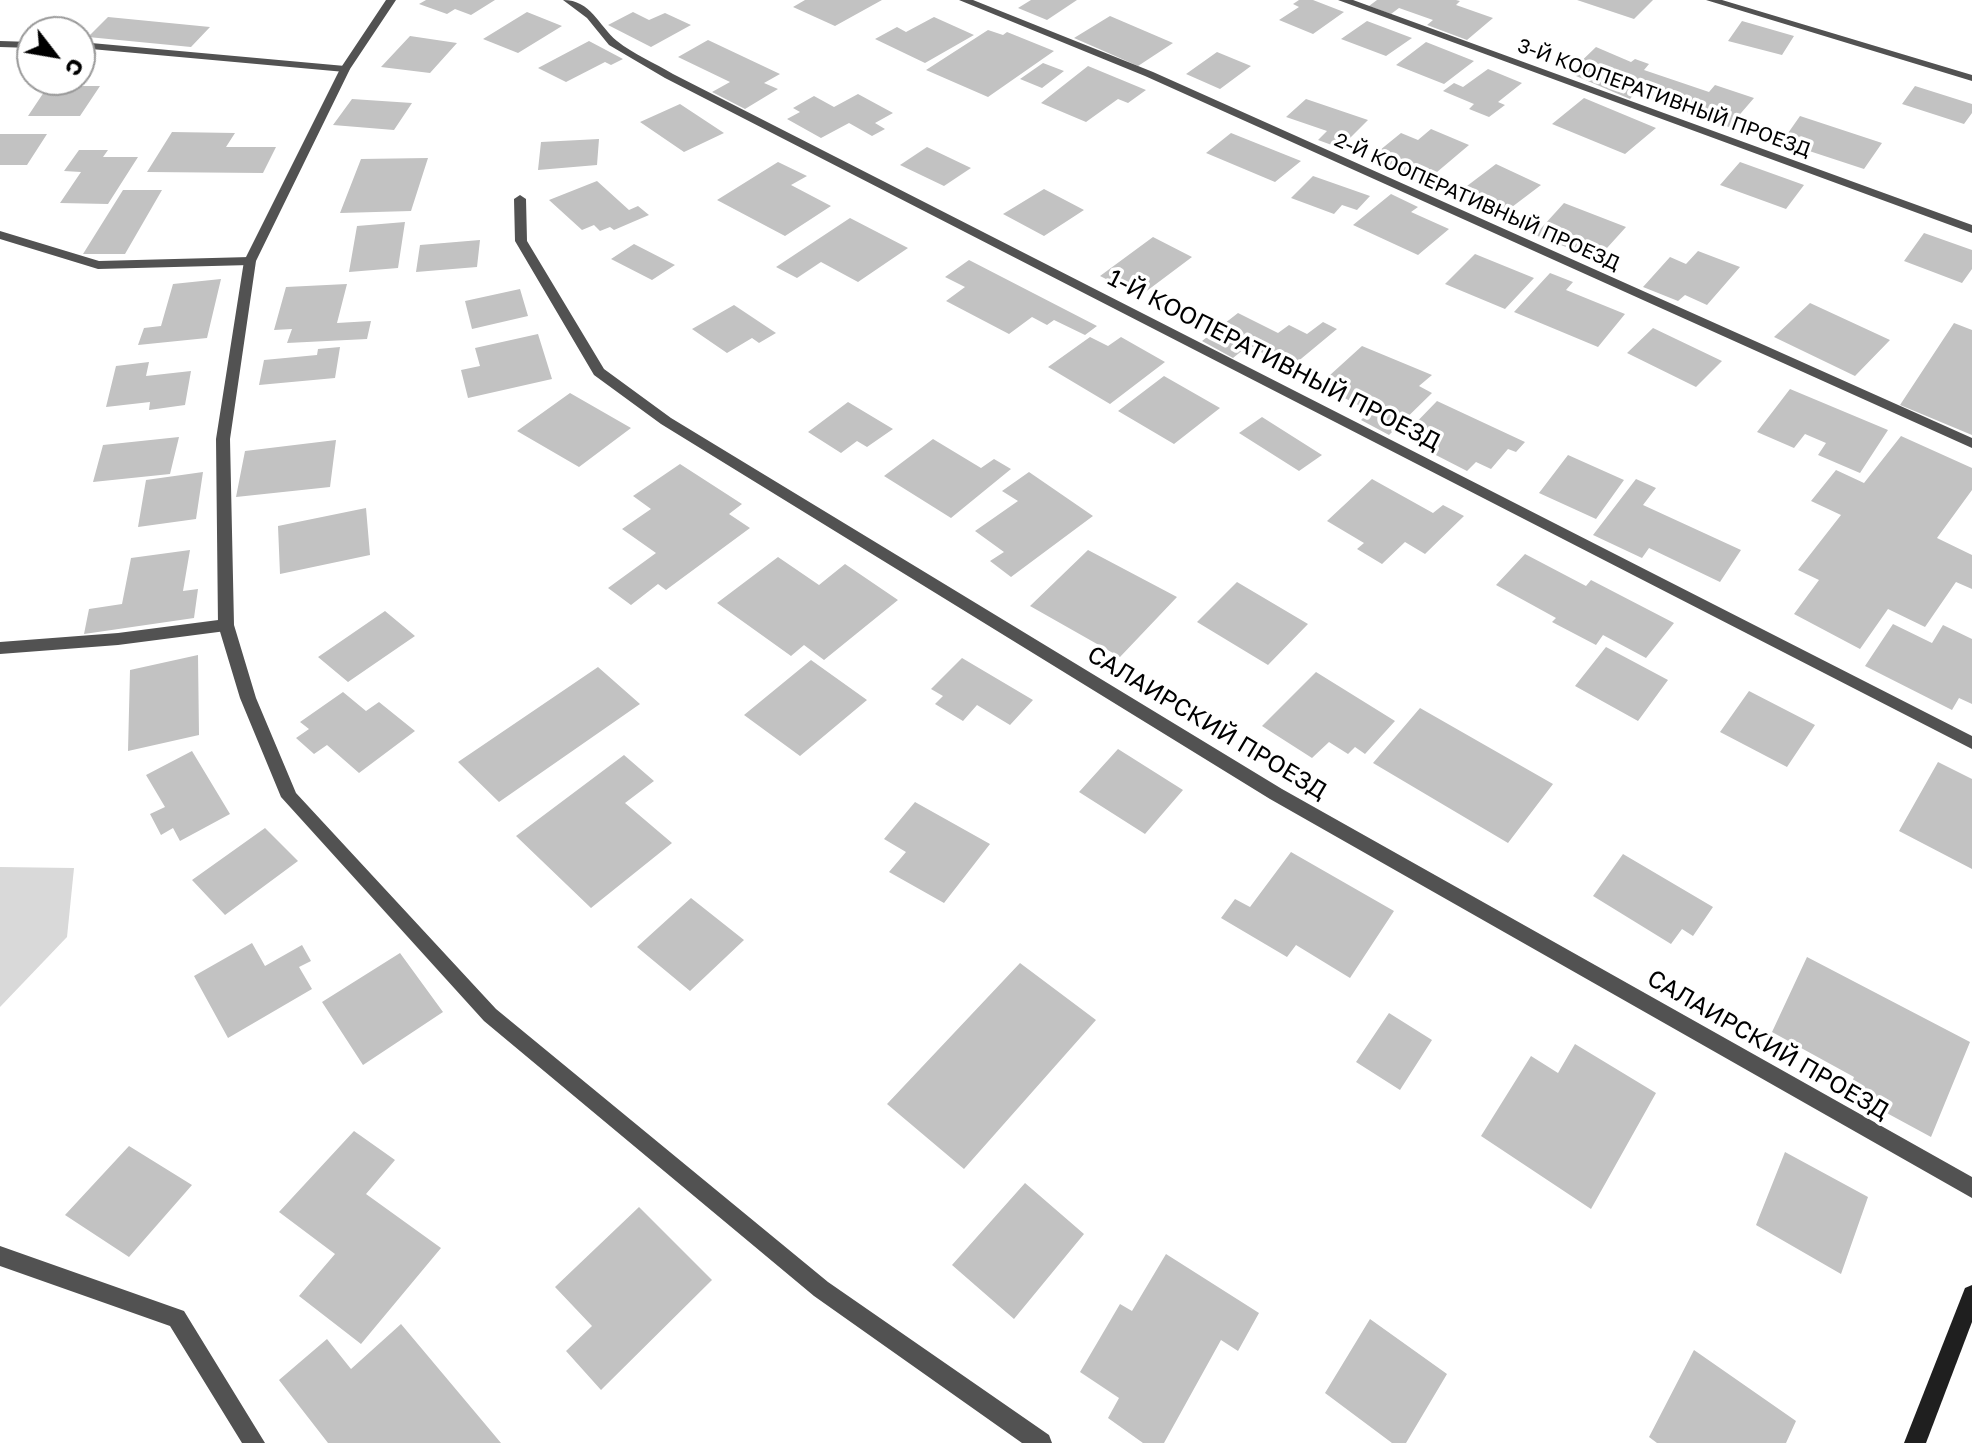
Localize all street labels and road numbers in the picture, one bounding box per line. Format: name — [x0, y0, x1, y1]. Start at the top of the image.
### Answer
street label: 3-Й КООПЕРАТИВНЫЙ ПРОЕЗД — [1514, 34, 1814, 162]
street label: 2-Й КООПЕРАТИВНЫЙ ПРОЕЗД — [1331, 128, 1623, 276]
street label: 1-Й КООПЕРАТИВНЫЙ ПРОЕЗД — [1103, 263, 1445, 457]
street label: САЛАИРСКИЙ ПРОЕЗД — [1082, 640, 1332, 806]
street label: САЛАИРСКИЙ ПРОЕЗД — [1642, 964, 1894, 1126]

